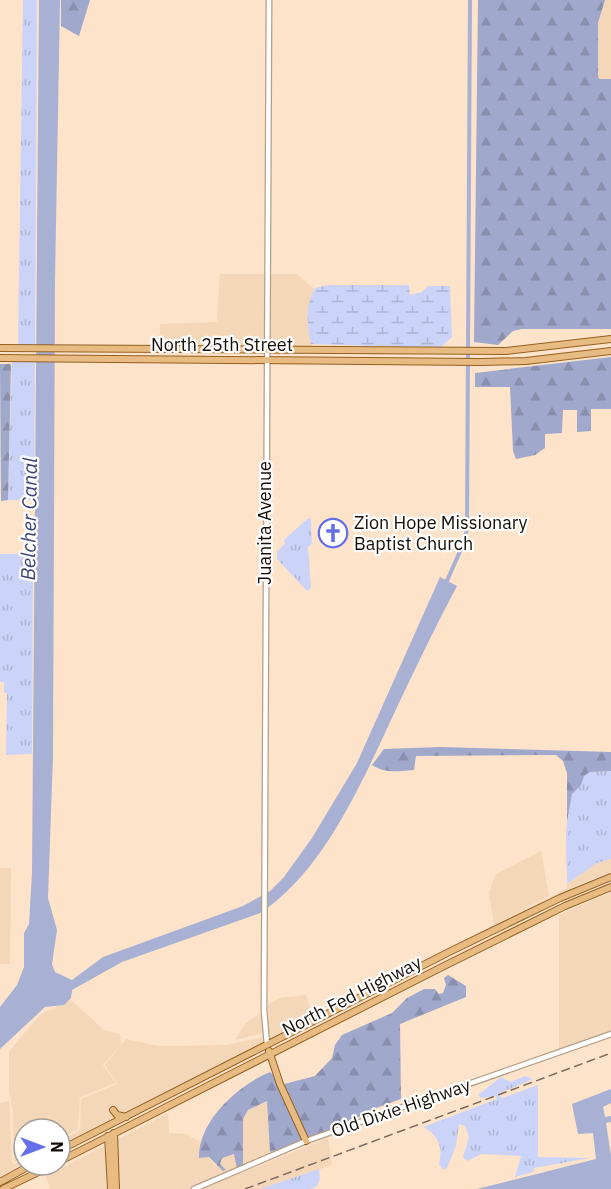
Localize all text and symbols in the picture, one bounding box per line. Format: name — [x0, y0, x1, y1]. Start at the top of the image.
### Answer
street label: North 25th Street — [151, 333, 293, 356]
water label: Belcher Canal — [14, 457, 43, 581]
street label: Juanita Avenue — [253, 461, 276, 585]
place label: Zion Hope Missionary Baptist Church — [354, 511, 528, 555]
church icon: Zion Hope Missionary Baptist Church — [317, 517, 349, 549]
street label: North Fed Highway — [278, 950, 425, 1041]
street label: Old Dixie Highway — [328, 1073, 473, 1142]
north arrow — [12, 1117, 72, 1177]
text: N — [47, 1141, 67, 1153]

